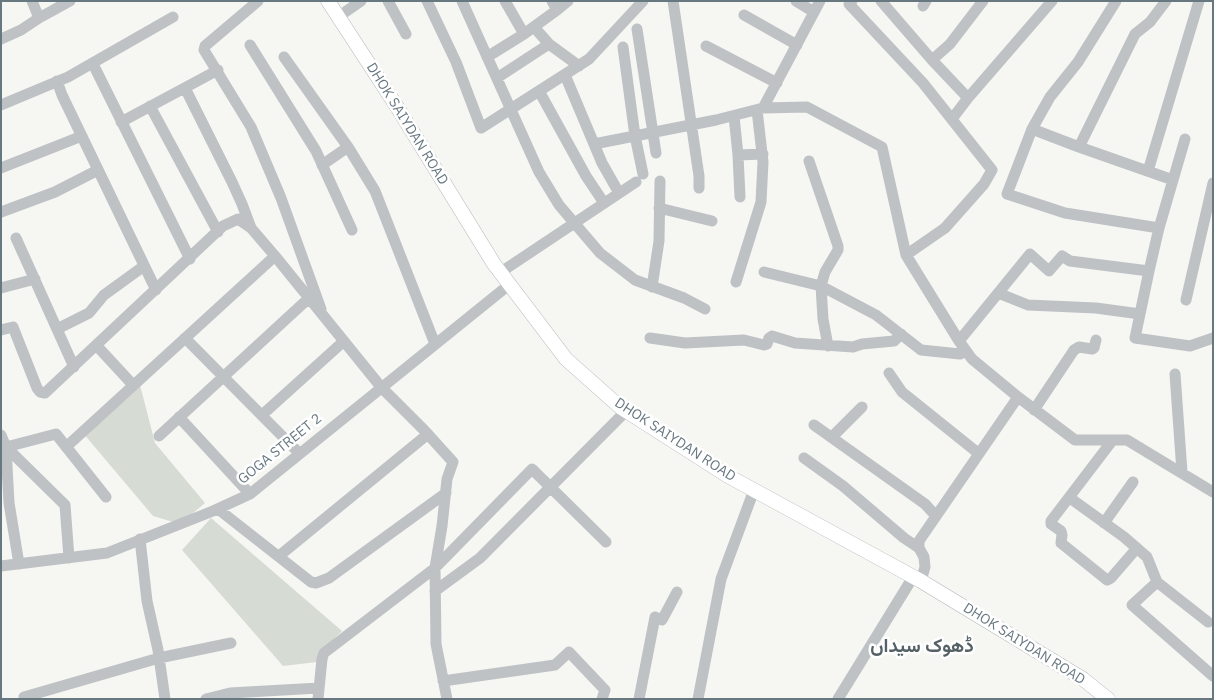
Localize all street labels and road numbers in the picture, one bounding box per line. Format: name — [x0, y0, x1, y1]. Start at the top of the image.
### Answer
street label: DHOK SAIYDAN ROAD — [363, 60, 451, 188]
street label: DHOK SAIYDAN ROAD — [611, 395, 739, 485]
street label: GOGA STREET 2 — [235, 410, 325, 488]
street label: DHOK SAIYDAN ROAD — [960, 600, 1088, 688]

